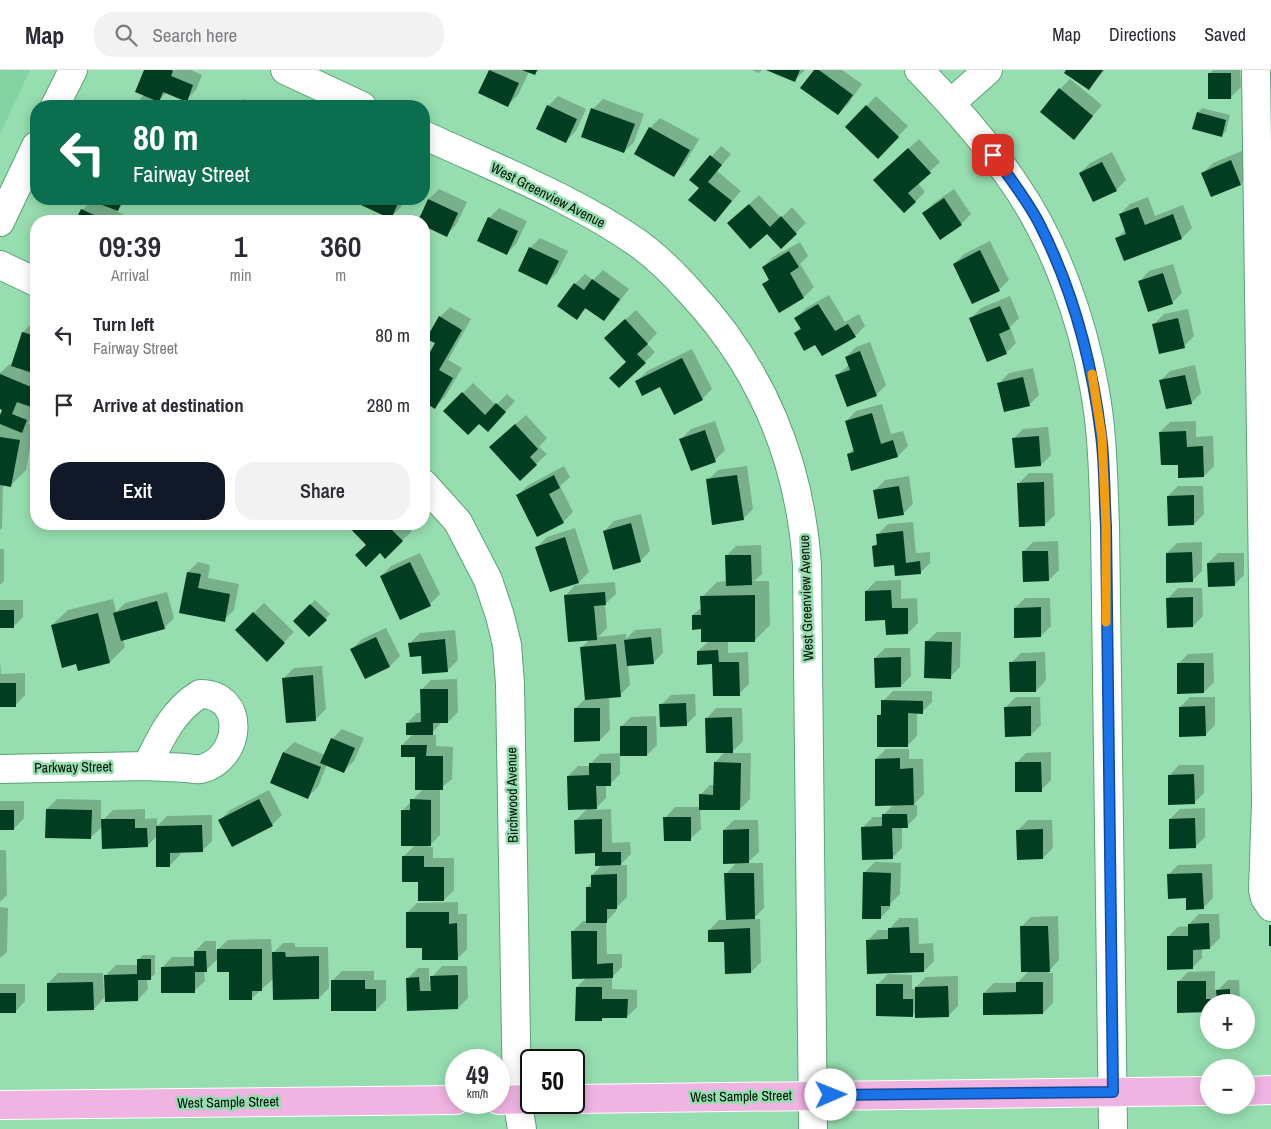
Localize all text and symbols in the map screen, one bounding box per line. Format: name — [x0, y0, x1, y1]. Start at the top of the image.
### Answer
search box — [94, 12, 444, 57]
text: Map — [25, 19, 64, 51]
icon: search — [112, 21, 140, 49]
text: Search here — [152, 22, 237, 48]
text: Map — [1052, 22, 1081, 47]
text: Directions — [1109, 22, 1176, 47]
text: Saved — [1204, 22, 1246, 47]
text: 80 m — [133, 114, 198, 161]
icon: left — [50, 120, 115, 185]
pin — [972, 134, 1014, 176]
icon: arrive — [979, 141, 1007, 169]
street label: West Greenview Avenue — [488, 158, 608, 232]
text: Fairway Street — [133, 159, 249, 189]
text: 09:39 — [99, 226, 161, 266]
text: 1 — [234, 226, 248, 266]
text: 360 — [320, 226, 361, 266]
text: Arrival — [111, 264, 149, 286]
text: min — [230, 264, 252, 286]
text: m — [335, 264, 346, 286]
text: Turn left — [93, 311, 154, 337]
icon: left — [50, 321, 78, 349]
text: 80 m — [375, 322, 410, 348]
text: Fairway Street — [93, 337, 178, 359]
icon: arrive — [50, 391, 78, 419]
text: Arrive at destination — [93, 392, 244, 418]
text: 280 m — [367, 392, 410, 418]
button: Exit — [50, 462, 225, 520]
button: Share — [235, 462, 410, 520]
street label: West Greenview Avenue — [795, 535, 817, 661]
street label: Birchwood Avenue — [502, 747, 522, 843]
street label: Parkway Street — [34, 757, 112, 777]
map controls — [1200, 994, 1255, 1114]
button: + — [1200, 994, 1255, 1049]
speed limit sign: 50 — [520, 1049, 585, 1114]
text: 49 — [466, 1058, 489, 1092]
button: − — [1200, 1059, 1255, 1114]
position arrow — [804, 1068, 856, 1120]
text: km/h — [467, 1086, 488, 1102]
street label: West Sample Street — [690, 1086, 792, 1106]
street label: West Sample Street — [177, 1092, 279, 1112]

